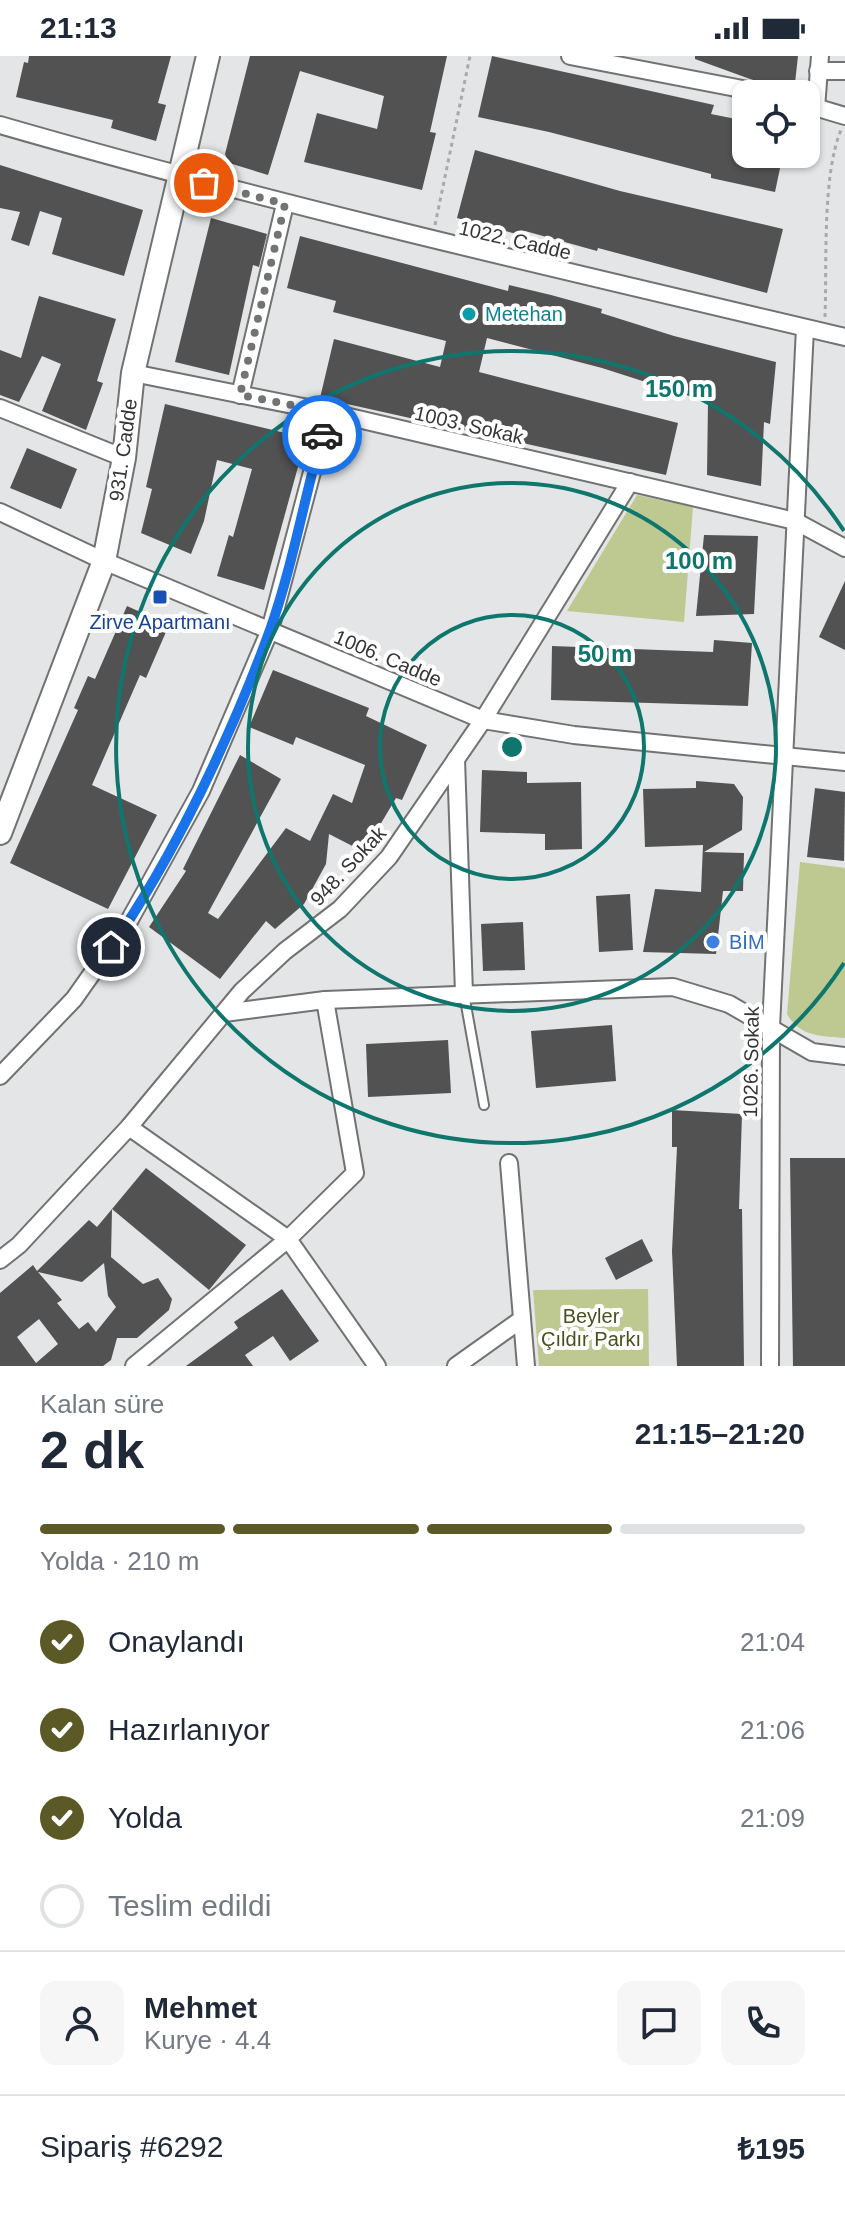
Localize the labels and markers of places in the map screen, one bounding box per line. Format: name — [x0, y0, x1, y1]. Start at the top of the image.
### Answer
pin — [170, 149, 238, 217]
place label: Metehan — [485, 303, 563, 325]
marker: Metehan — [460, 305, 478, 323]
marker: Zirve Apartmanı — [151, 588, 169, 606]
place label: Zirve Apartmanı — [89, 611, 231, 633]
centre of rings — [498, 733, 526, 761]
pin — [77, 913, 145, 981]
place label: BİM — [729, 931, 765, 953]
marker: BİM — [704, 933, 722, 951]

